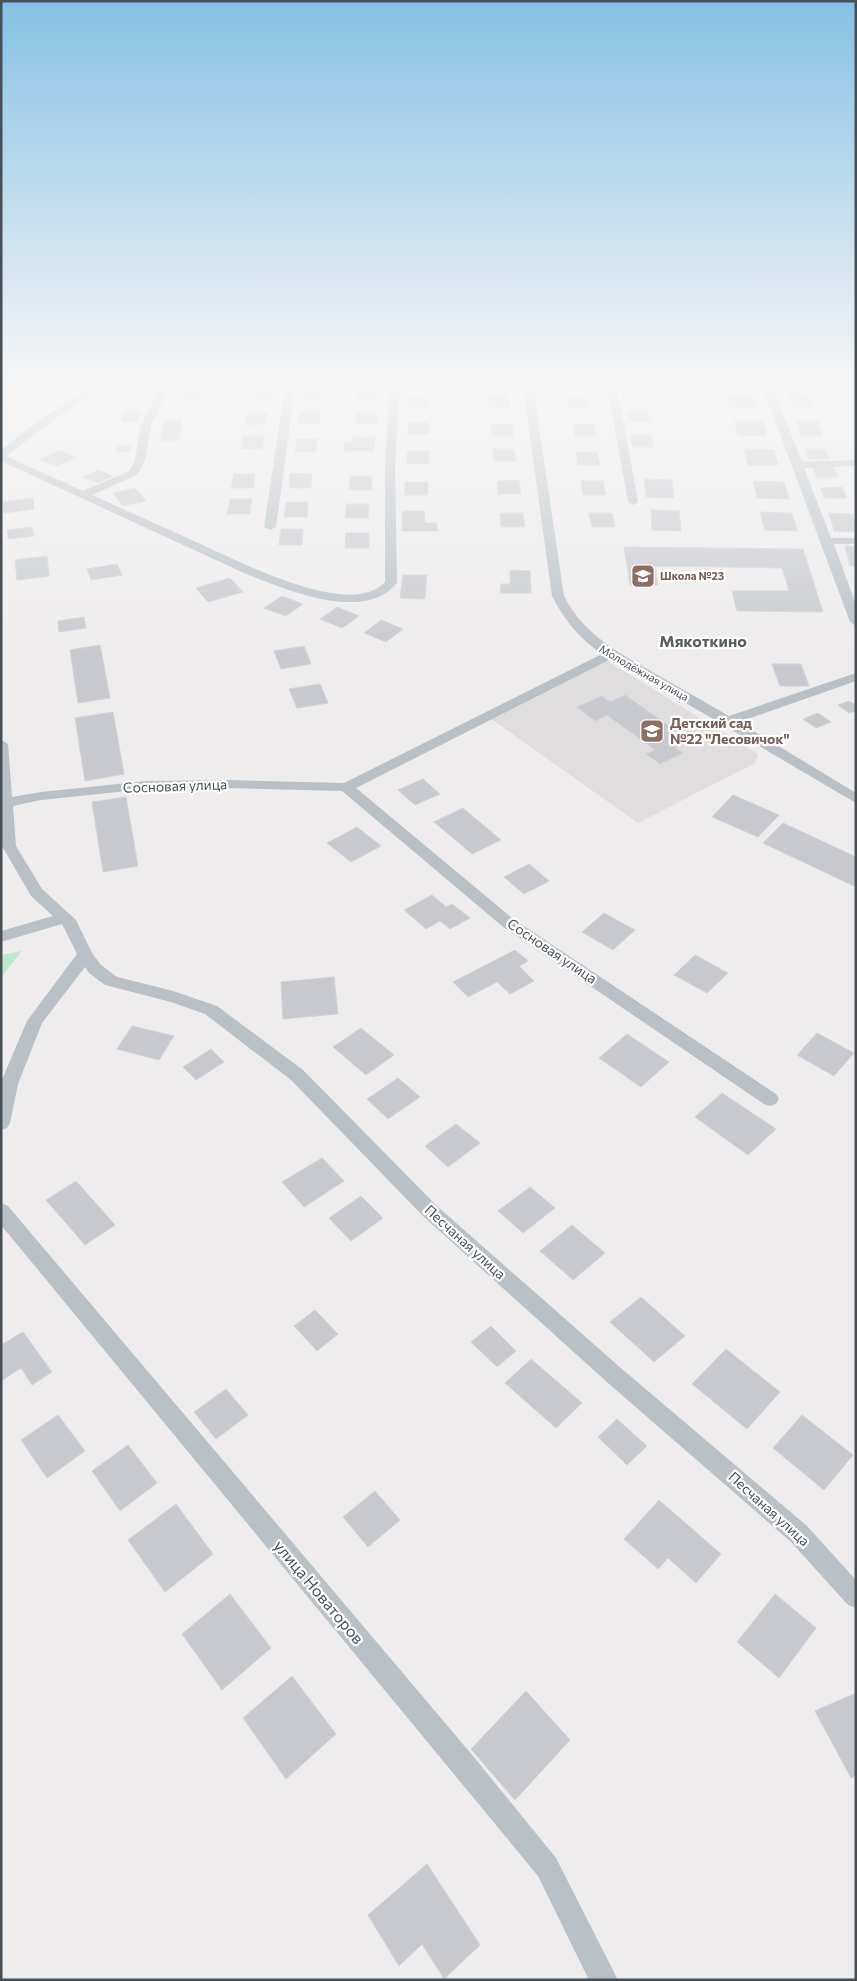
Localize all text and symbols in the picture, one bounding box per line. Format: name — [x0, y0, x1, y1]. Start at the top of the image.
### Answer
school or university icon: Школа №23 — [630, 563, 656, 589]
place label: Школа №23 — [660, 569, 724, 582]
district label: Мякоткино — [659, 631, 747, 650]
street label: Молодёжная улица — [597, 642, 691, 703]
place label: Детский сад №22 "Лесовичок" — [670, 714, 790, 747]
school or university icon: Детский сад №22 "Лесовичок" — [639, 718, 665, 744]
street label: Сосновая улица — [123, 775, 227, 796]
street label: Сосновая улица — [504, 914, 600, 987]
street label: Песчаная улица — [421, 1201, 509, 1282]
street label: Песчаная улица — [725, 1468, 813, 1549]
street label: улица Новаторов — [270, 1536, 368, 1647]

